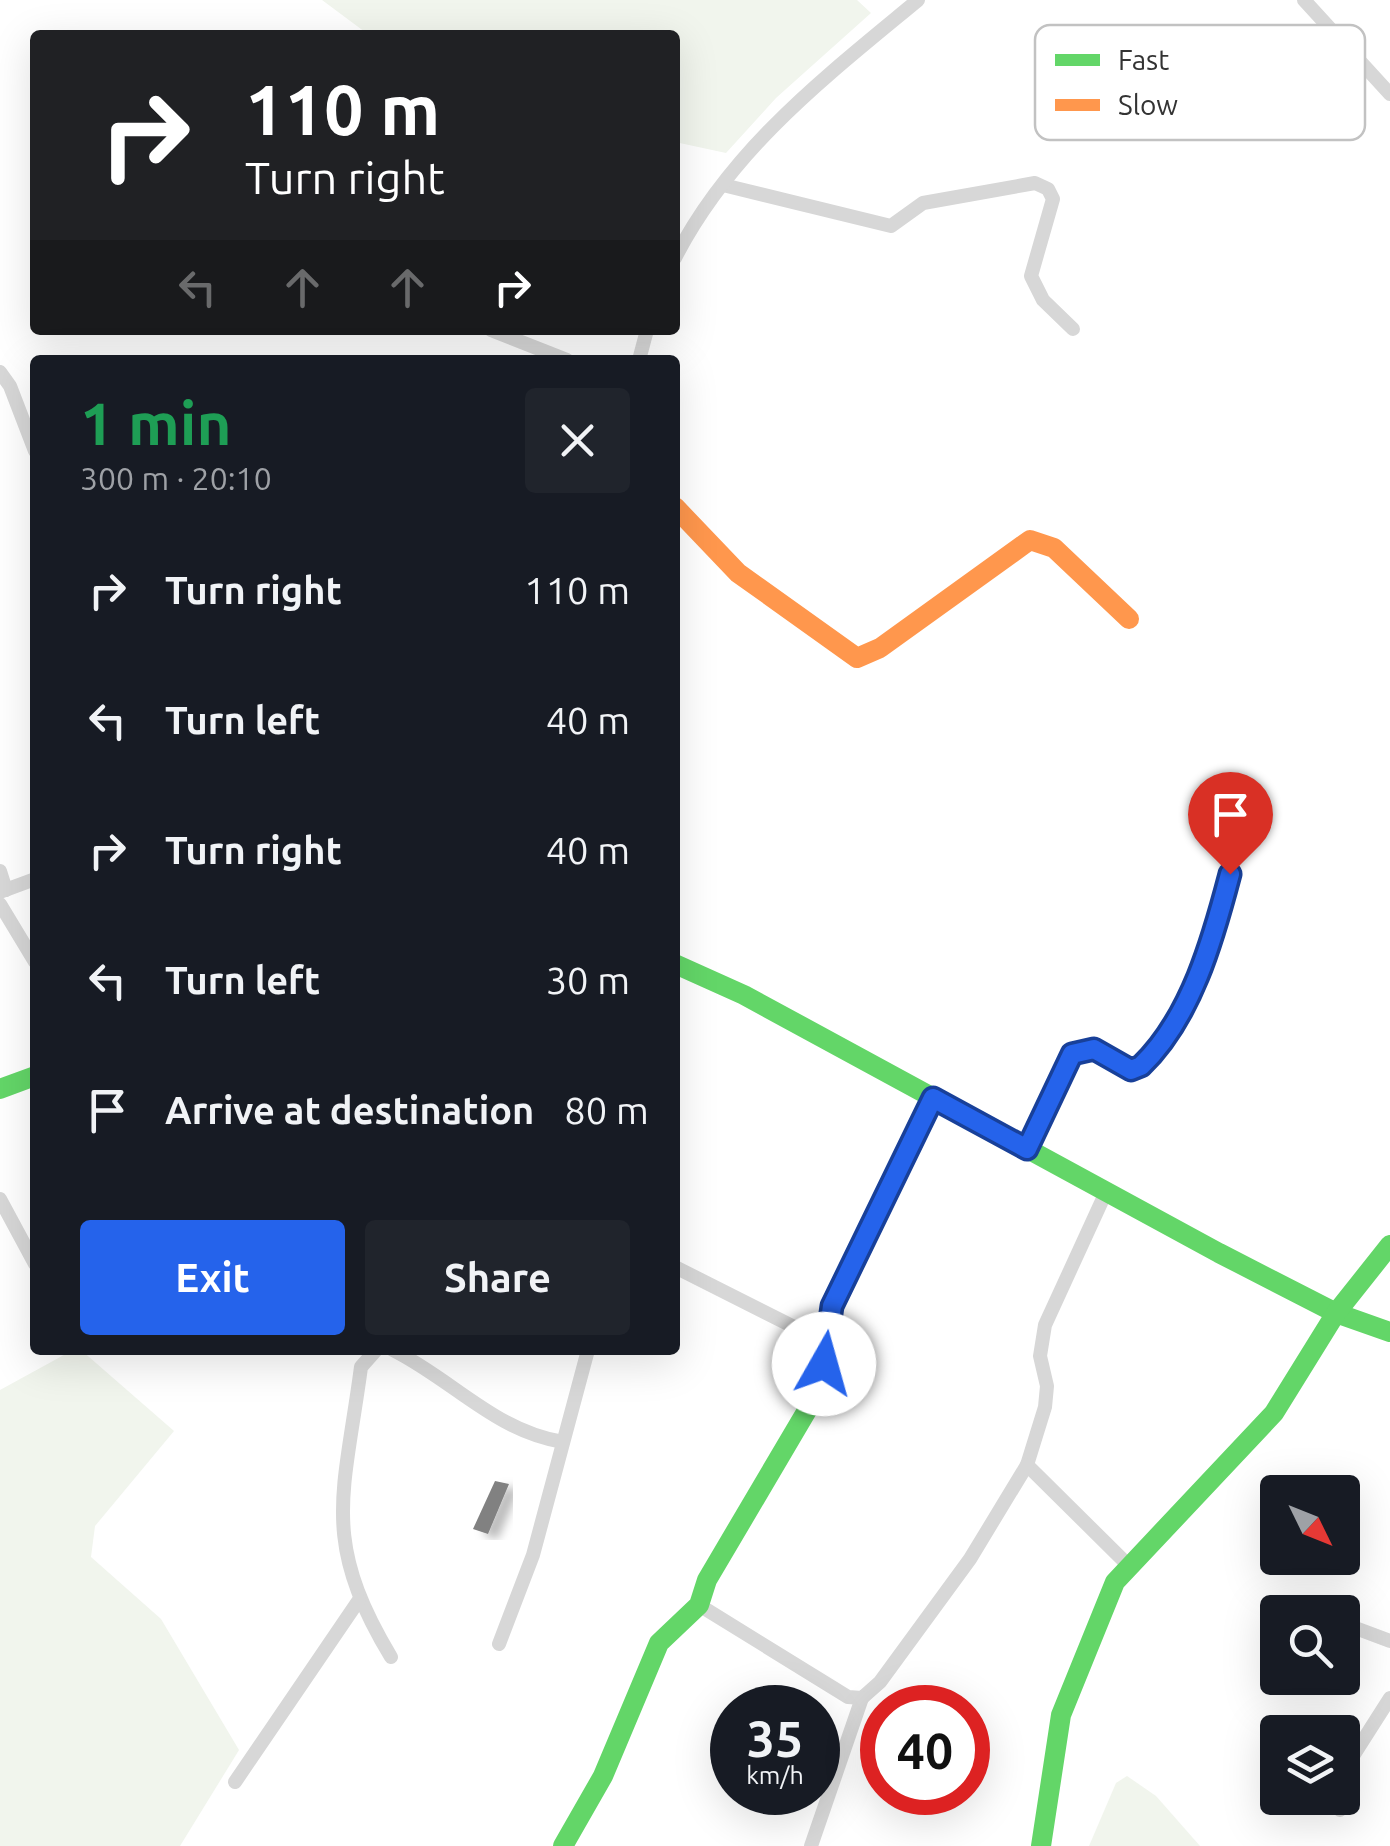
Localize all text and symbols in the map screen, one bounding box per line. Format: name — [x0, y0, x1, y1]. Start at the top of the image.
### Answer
legend — [1035, 25, 1365, 140]
text: Fast — [1118, 44, 1169, 75]
icon: right — [80, 70, 210, 200]
text: 110 m — [245, 70, 440, 148]
text: Slow — [1118, 89, 1178, 120]
text: Turn right — [245, 152, 445, 203]
icon: left — [170, 260, 225, 315]
icon: ahead — [275, 260, 330, 315]
icon: ahead — [380, 260, 435, 315]
icon: right — [485, 260, 540, 315]
button: close — [525, 388, 630, 493]
text: 1 min — [80, 389, 232, 456]
text: 300 m · 20:10 — [80, 460, 272, 496]
icon: right — [80, 563, 135, 618]
text: Turn right — [165, 569, 342, 611]
text: 110 m — [524, 569, 630, 611]
icon: left — [80, 693, 135, 748]
text: Turn left — [165, 699, 320, 741]
text: 40 m — [546, 699, 630, 741]
pin — [1188, 772, 1273, 875]
icon: arrive — [1203, 787, 1258, 842]
icon: right — [80, 823, 135, 878]
text: Turn right — [165, 829, 342, 871]
text: 40 m — [546, 829, 630, 871]
icon: left — [80, 953, 135, 1008]
text: Turn left — [165, 959, 320, 1001]
text: 30 m — [546, 959, 630, 1001]
icon: arrive — [80, 1083, 135, 1138]
text: Arrive at destination — [165, 1089, 534, 1131]
text: 80 m — [564, 1089, 649, 1131]
button: Exit — [80, 1220, 345, 1335]
button: Share — [365, 1220, 630, 1335]
position arrow — [772, 1312, 876, 1416]
north arrow — [1260, 1475, 1360, 1575]
map controls — [1260, 1475, 1360, 1815]
button: search — [1260, 1595, 1360, 1695]
speed limit sign: 40 — [860, 1685, 990, 1815]
text: 35 — [747, 1710, 803, 1766]
button: layers — [1260, 1715, 1360, 1815]
text: km/h — [746, 1761, 804, 1789]

